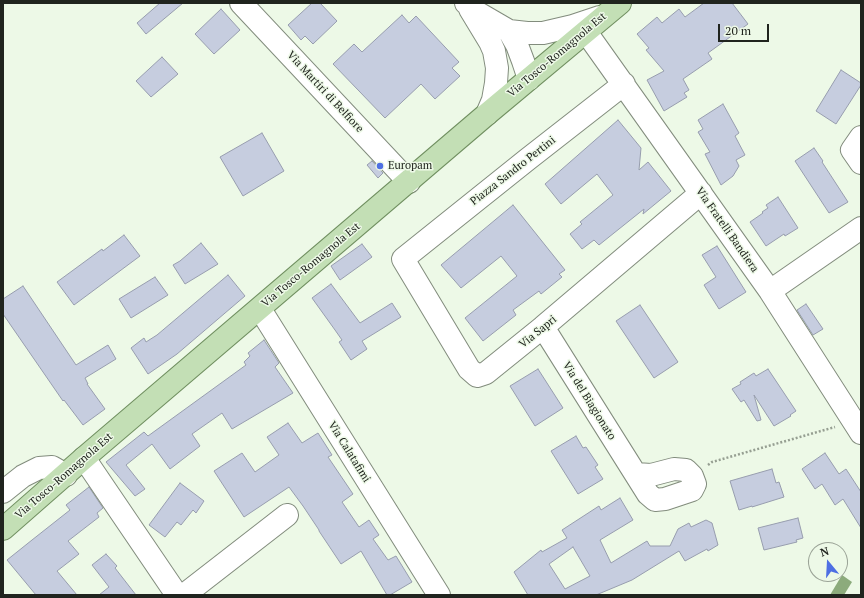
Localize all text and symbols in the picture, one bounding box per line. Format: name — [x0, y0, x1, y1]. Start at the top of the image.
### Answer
street label: Via Tosco-Romagnola Est — [505, 10, 609, 100]
scale bar — [720, 16, 771, 42]
text: 20 m — [725, 23, 751, 38]
street label: Via Martiri di Belfiore — [284, 49, 366, 135]
street label: Piazza Sandro Pertini — [468, 134, 558, 208]
place label: Europam — [388, 159, 432, 173]
marker: Europam — [375, 161, 385, 171]
street label: Via Fratelli Bandiera — [693, 185, 761, 275]
street label: Via Tosco-Romagnola Est — [259, 220, 363, 310]
street label: Via Sapri — [517, 313, 559, 351]
street label: Via del Biagionato — [560, 359, 618, 443]
street label: Via Calatafimi — [325, 419, 373, 485]
street label: Via Tosco-Romagnola Est — [13, 430, 115, 522]
north arrow — [808, 542, 848, 582]
text: N — [818, 544, 831, 559]

